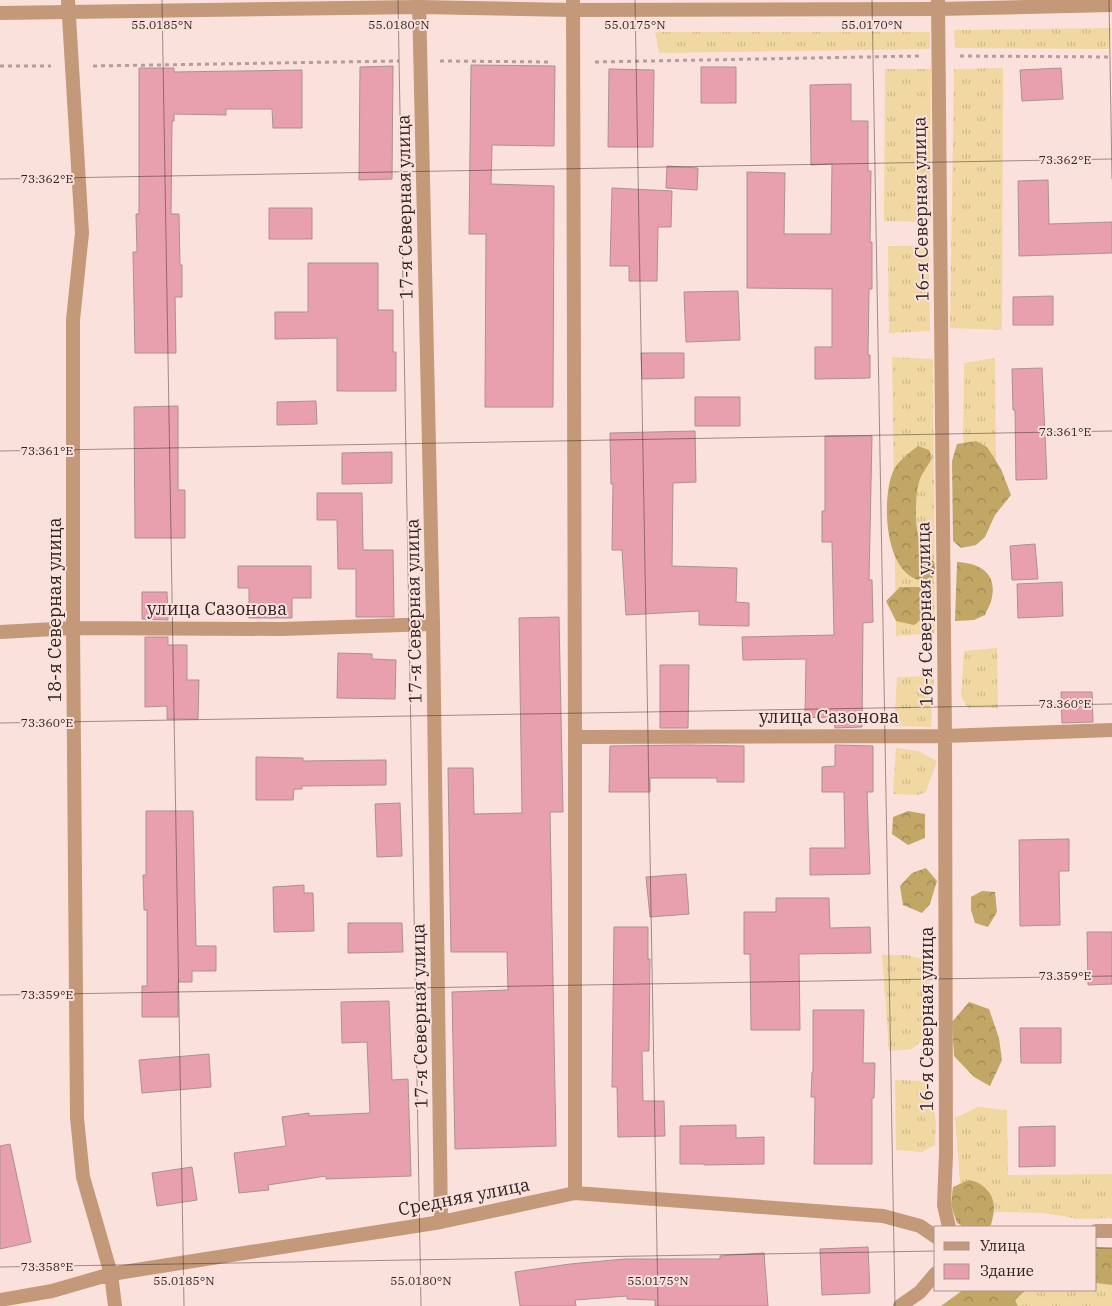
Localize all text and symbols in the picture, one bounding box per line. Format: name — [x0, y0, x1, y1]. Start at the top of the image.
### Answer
text: 55.0185°N — [131, 17, 193, 32]
text: 55.0180°N — [368, 17, 430, 32]
text: 55.0175°N — [604, 17, 666, 32]
text: 55.0170°N — [841, 17, 903, 32]
street label: 17-я Северная улица — [391, 114, 418, 300]
street label: 16-я Северная улица — [907, 116, 934, 302]
text: 73.362°E — [1039, 152, 1091, 167]
text: 73.362°E — [21, 171, 73, 186]
text: 73.361°E — [1039, 424, 1091, 439]
text: 73.361°E — [21, 443, 73, 458]
street label: 18-я Северная улица — [43, 517, 66, 703]
street label: 17-я Северная улица — [400, 518, 427, 704]
street label: 16-я Северная улица — [911, 521, 938, 707]
street label: улица Сазонова — [147, 597, 287, 620]
text: 73.360°E — [1039, 696, 1091, 711]
street label: улица Сазонова — [759, 705, 899, 728]
text: 73.360°E — [21, 715, 73, 730]
street label: 17-я Северная улица — [406, 923, 433, 1109]
street label: 16-я Северная улица — [915, 926, 938, 1112]
text: 73.359°E — [1039, 968, 1091, 983]
text: 73.359°E — [21, 987, 73, 1002]
street label: Средняя улица — [396, 1172, 532, 1221]
legend — [934, 1226, 1097, 1291]
text: Улица — [980, 1236, 1025, 1255]
text: 73.358°E — [21, 1259, 73, 1274]
text: Здание — [980, 1261, 1034, 1280]
text: 55.0185°N — [153, 1273, 215, 1288]
text: 55.0180°N — [390, 1273, 452, 1288]
text: 55.0175°N — [627, 1273, 689, 1288]

